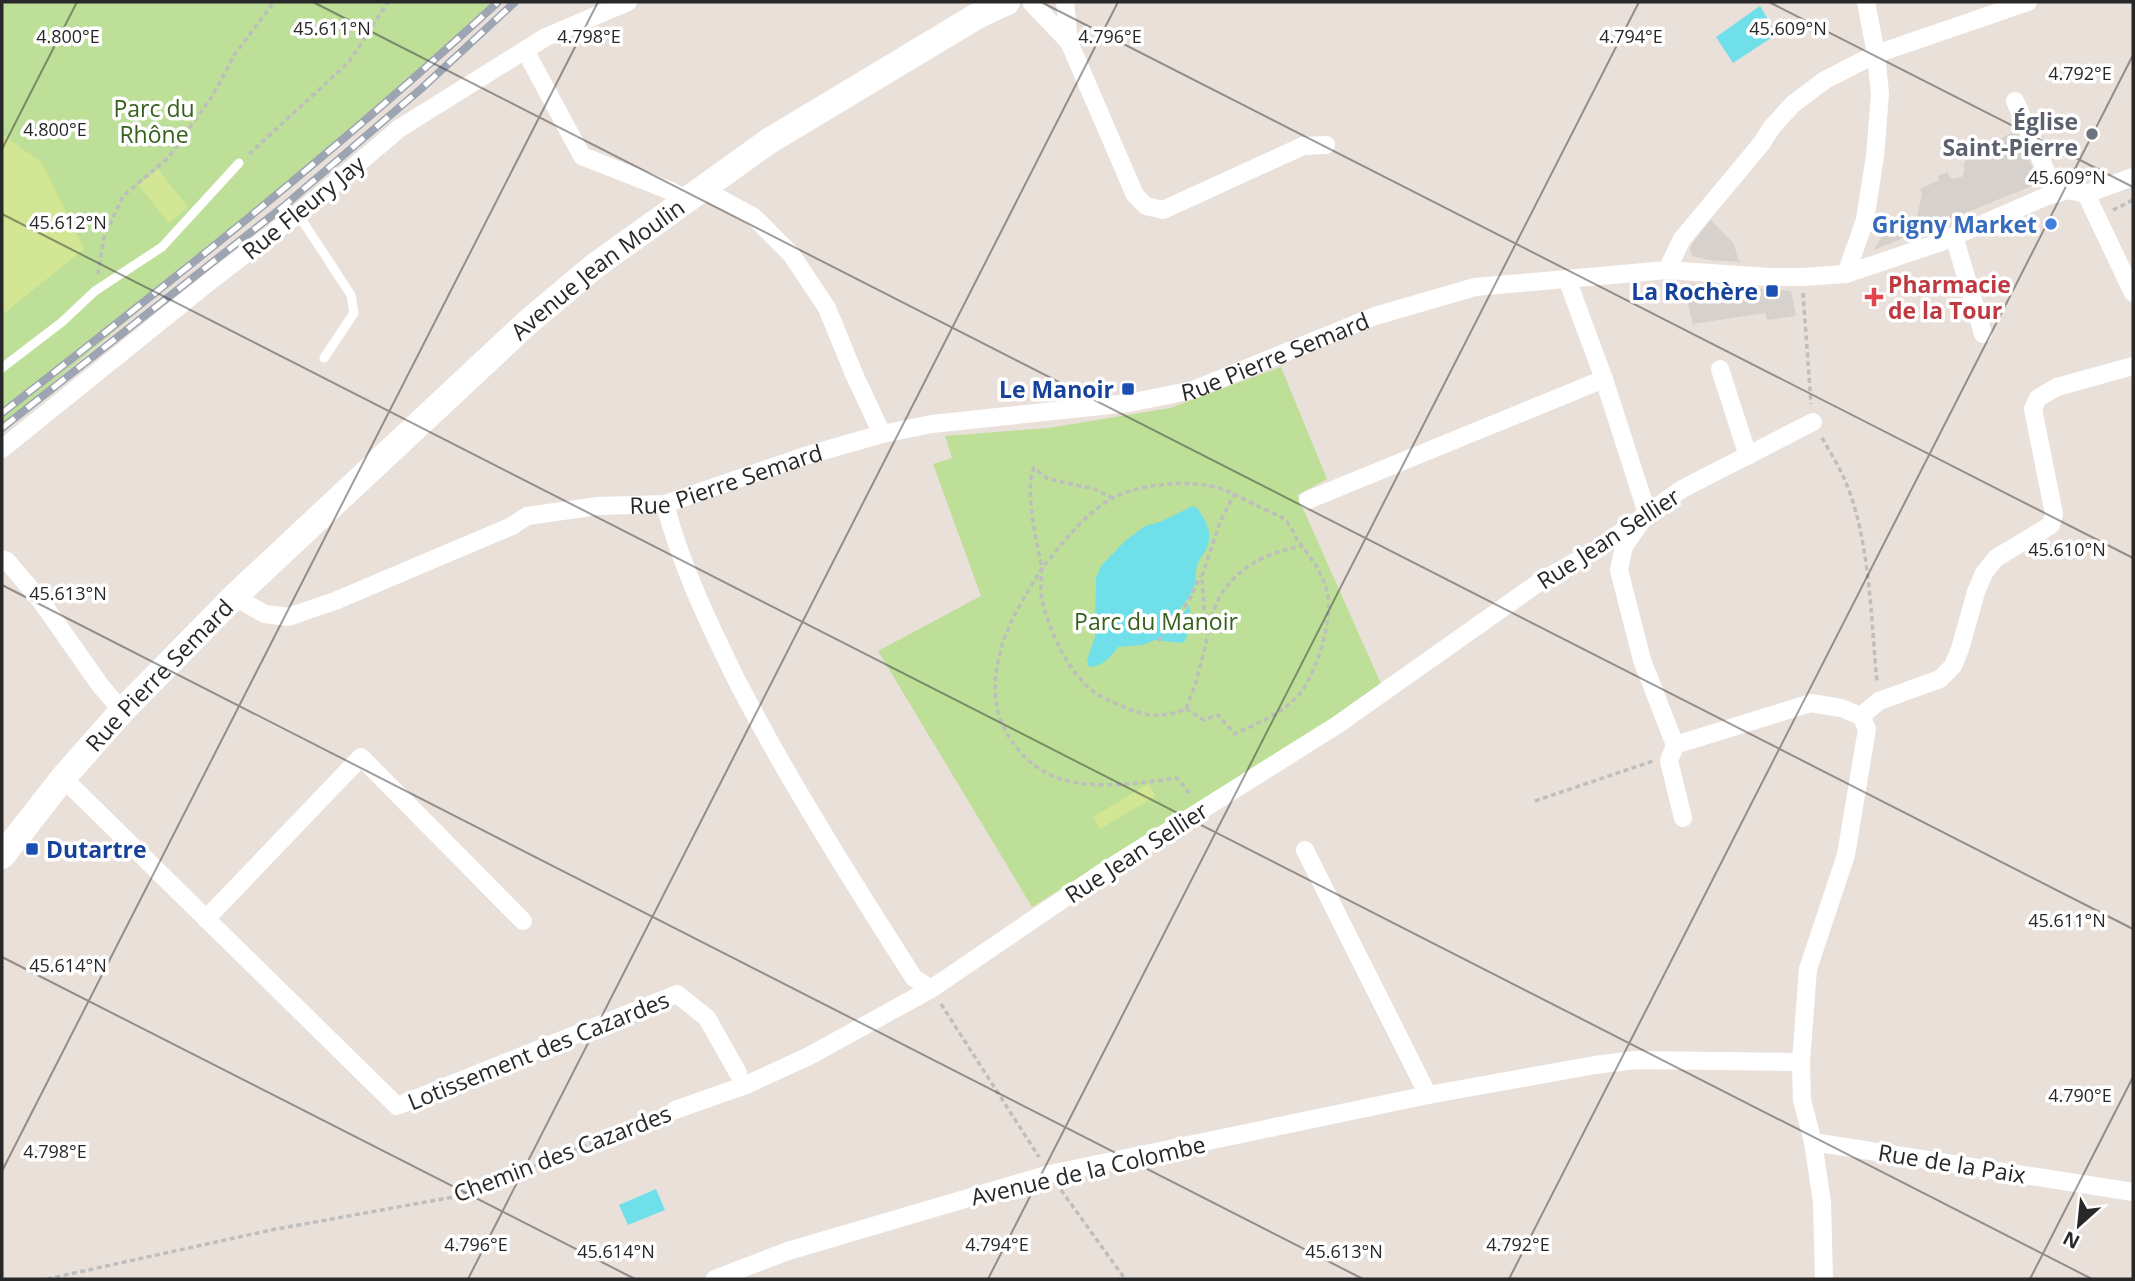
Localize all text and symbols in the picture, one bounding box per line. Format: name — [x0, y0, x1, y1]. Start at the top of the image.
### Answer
text: 45.611°N — [293, 16, 371, 40]
text: 45.609°N — [1749, 16, 1827, 40]
text: 4.800°E — [36, 24, 100, 48]
text: 4.798°E — [557, 24, 621, 48]
text: 4.796°E — [1078, 24, 1142, 48]
text: 4.794°E — [1599, 24, 1663, 48]
text: 4.792°E — [2048, 61, 2112, 85]
park label: Parc du Rhône — [113, 92, 195, 150]
place label: Église Saint-Pierre — [1942, 105, 2078, 163]
text: 4.800°E — [23, 117, 87, 141]
marker: Église Saint-Pierre — [2084, 126, 2100, 142]
street label: Rue Fleury Jay — [235, 147, 371, 266]
text: 45.609°N — [2028, 165, 2106, 189]
street label: Avenue Jean Moulin — [503, 191, 691, 347]
place label: Grigny Market — [1872, 208, 2037, 240]
text: 45.612°N — [29, 210, 107, 234]
marker: Grigny Market — [2043, 216, 2059, 232]
place label: Pharmacie de la Tour — [1888, 268, 2011, 326]
place label: La Rochère — [1631, 275, 1758, 307]
marker: La Rochère — [1764, 283, 1780, 299]
marker: Pharmacie de la Tour — [1866, 289, 1882, 305]
street label: Rue Pierre Semard — [1178, 304, 1374, 408]
place label: Le Manoir — [999, 373, 1114, 405]
marker: Le Manoir — [1120, 381, 1136, 397]
street label: Rue Pierre Semard — [629, 436, 826, 521]
street label: Rue Jean Sellier — [1530, 479, 1686, 596]
text: 45.610°N — [2028, 537, 2106, 561]
text: 45.613°N — [29, 581, 107, 605]
street label: Rue Pierre Semard — [78, 591, 240, 758]
park label: Parc du Manoir — [1074, 605, 1238, 637]
street label: Rue Jean Sellier — [1058, 793, 1214, 910]
place label: Dutartre — [46, 833, 146, 865]
marker: Dutartre — [24, 841, 40, 857]
text: 45.611°N — [2028, 908, 2106, 932]
text: 45.614°N — [29, 953, 107, 977]
street label: Lotissement des Cazardes — [403, 983, 673, 1117]
text: 4.790°E — [2048, 1083, 2112, 1107]
street label: Chemin des Cazardes — [449, 1097, 675, 1209]
street label: Avenue de la Colombe — [968, 1127, 1208, 1213]
street label: Rue de la Paix — [1876, 1136, 2028, 1190]
text: 4.798°E — [23, 1139, 87, 1163]
north arrow — [2044, 1190, 2114, 1260]
text: N — [2058, 1225, 2084, 1255]
text: 4.796°E — [444, 1232, 508, 1256]
text: 4.794°E — [965, 1232, 1029, 1256]
text: 4.792°E — [1486, 1232, 1550, 1256]
text: 45.614°N — [577, 1239, 655, 1263]
text: 45.613°N — [1305, 1239, 1383, 1263]

